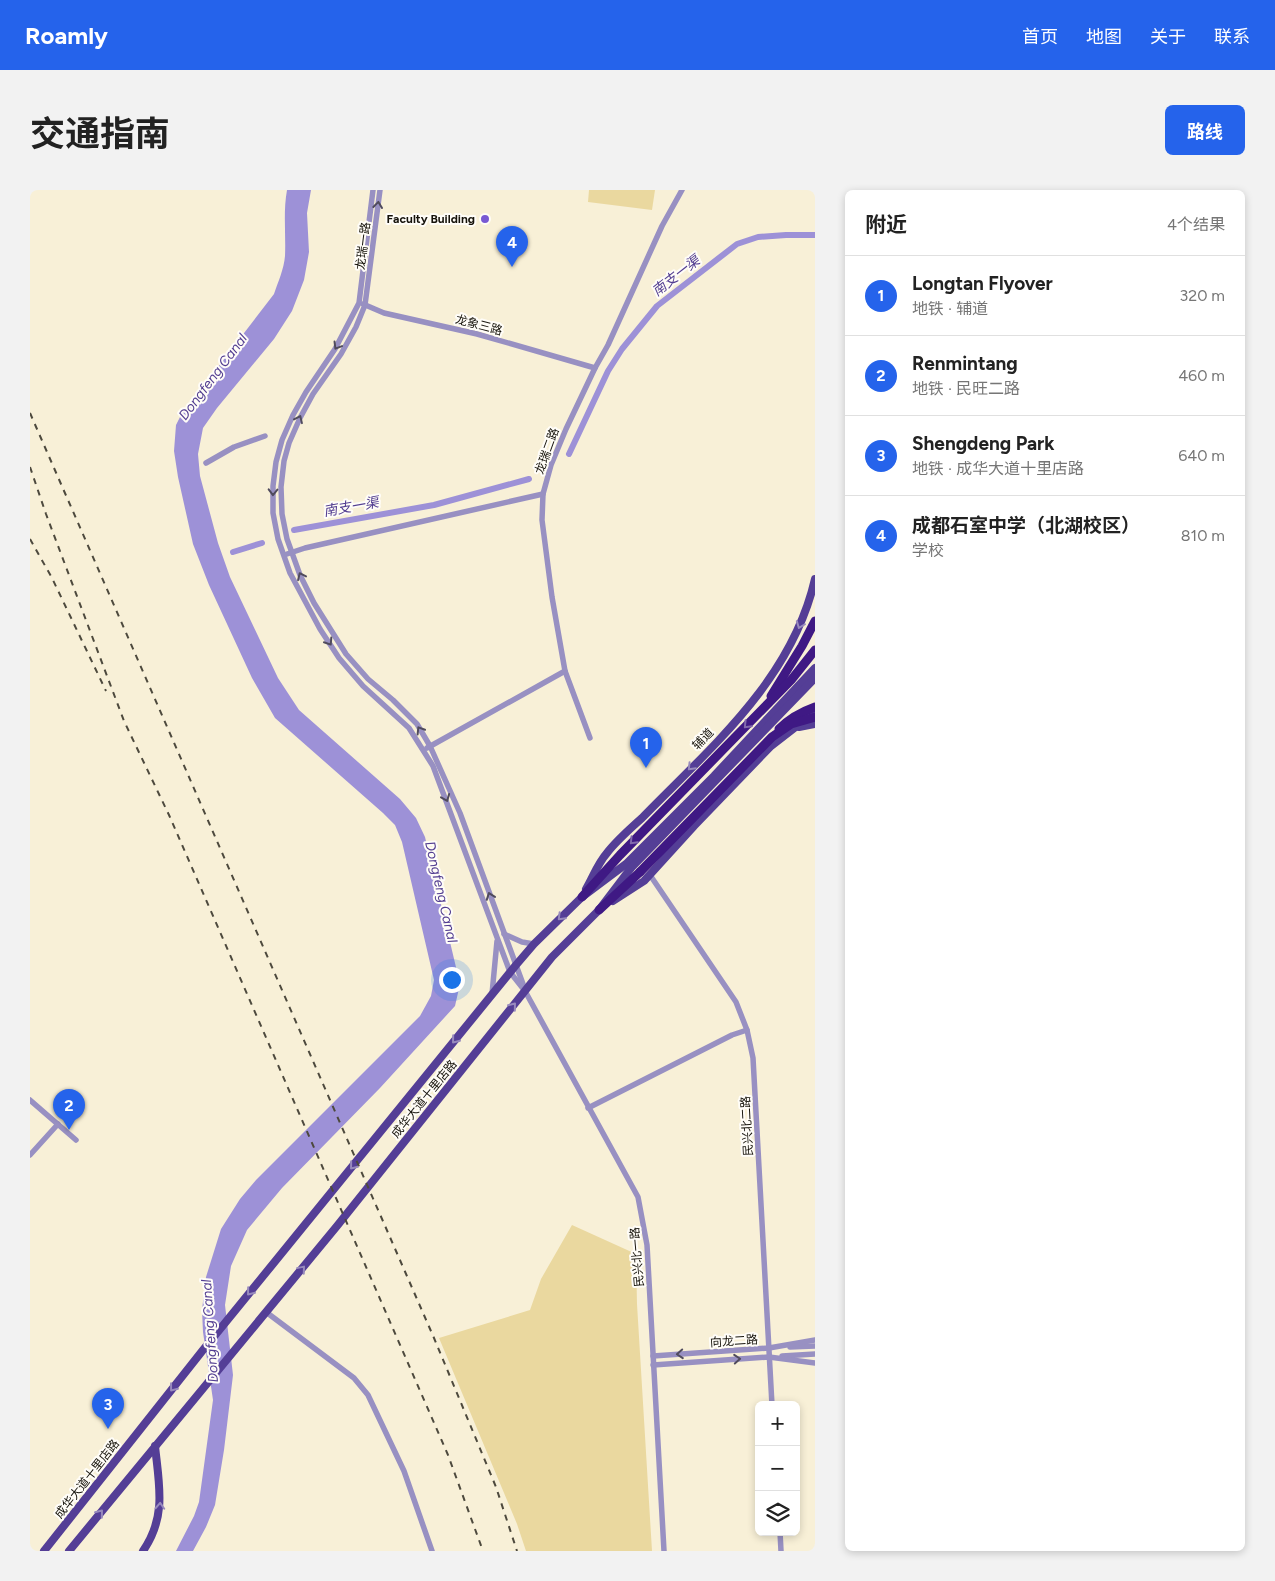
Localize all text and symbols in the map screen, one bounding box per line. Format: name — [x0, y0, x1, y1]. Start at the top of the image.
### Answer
text: Roamly — [25, 21, 108, 50]
text: 首页 — [1022, 26, 1058, 48]
text: 地图 — [1086, 26, 1122, 48]
text: 关于 — [1150, 26, 1186, 48]
text: 联系 — [1214, 26, 1250, 48]
button: 路线 — [1165, 105, 1245, 155]
text: 交通指南 — [30, 113, 170, 155]
one-way arrow — [372, 201, 383, 209]
place label: Faculty Building — [387, 212, 475, 226]
text: 附近 — [865, 212, 907, 237]
marker: Faculty Building — [479, 213, 491, 225]
text: 4个结果 — [1167, 215, 1225, 234]
street label: 龙瑞一路 — [353, 221, 373, 271]
pin: 4 — [496, 226, 528, 267]
water label: 南支一渠 — [649, 251, 705, 300]
text: Longtan Flyover — [912, 272, 1053, 295]
text: 1 — [878, 286, 884, 305]
text: 320 m — [1180, 286, 1225, 305]
text: 地铁 · 辅道 — [912, 299, 988, 318]
street label: 龙象三路 — [454, 312, 504, 338]
water label: Dongfeng Canal — [175, 330, 251, 423]
one-way arrow — [333, 340, 343, 349]
text: Renmintang — [912, 352, 1018, 375]
text: 2 — [876, 366, 886, 385]
text: 460 m — [1178, 366, 1225, 385]
text: 地铁 · 民旺二路 — [912, 379, 1020, 398]
one-way arrow — [293, 416, 303, 425]
street label: 龙瑞二路 — [532, 426, 562, 476]
text: Shengdeng Park — [912, 432, 1054, 455]
text: 3 — [877, 446, 885, 465]
text: 640 m — [1178, 446, 1225, 465]
text: 地铁 · 成华大道十里店路 — [912, 459, 1084, 478]
one-way arrow — [268, 489, 278, 497]
water label: 南支一渠 — [322, 493, 382, 520]
text: 成都石室中学（北湖校区） — [912, 514, 1140, 537]
text: 4 — [876, 526, 886, 545]
text: 810 m — [1181, 526, 1225, 545]
text: 学校 — [912, 541, 944, 560]
one-way arrow — [296, 572, 307, 581]
one-way arrow — [796, 621, 806, 629]
one-way arrow — [322, 637, 332, 646]
one-way arrow — [744, 719, 753, 728]
street label: 辅道 — [690, 725, 716, 753]
one-way arrow — [417, 727, 427, 736]
pin: 1 — [630, 727, 662, 768]
one-way arrow — [688, 761, 697, 770]
one-way arrow — [439, 793, 450, 802]
one-way arrow — [630, 835, 639, 844]
water label: Dongfeng Canal — [421, 840, 461, 945]
one-way arrow — [486, 892, 496, 901]
one-way arrow — [558, 911, 567, 920]
your location — [439, 967, 465, 993]
one-way arrow — [508, 1002, 517, 1011]
one-way arrow — [453, 1034, 461, 1043]
street label: 成华大道十里店路 — [388, 1057, 460, 1141]
pin: 2 — [53, 1089, 85, 1130]
street label: 民兴北二路 — [738, 1096, 756, 1156]
one-way arrow — [350, 1160, 358, 1169]
street label: 民兴北一路 — [627, 1226, 647, 1288]
one-way arrow — [296, 1266, 305, 1275]
water label: Dongfeng Canal — [198, 1278, 222, 1383]
one-way arrow — [248, 1286, 256, 1295]
street label: 向龙二路 — [710, 1332, 758, 1350]
one-way arrow — [675, 1348, 683, 1359]
one-way arrow — [733, 1354, 741, 1365]
one-way arrow — [171, 1382, 179, 1391]
pin: 3 — [92, 1388, 124, 1429]
map controls — [755, 1401, 800, 1536]
button: + — [755, 1401, 800, 1446]
street label: 成华大道十里店路 — [52, 1437, 122, 1521]
button: − — [755, 1446, 800, 1491]
button: layers — [755, 1491, 800, 1536]
one-way arrow — [154, 1502, 165, 1510]
one-way arrow — [95, 1510, 104, 1519]

